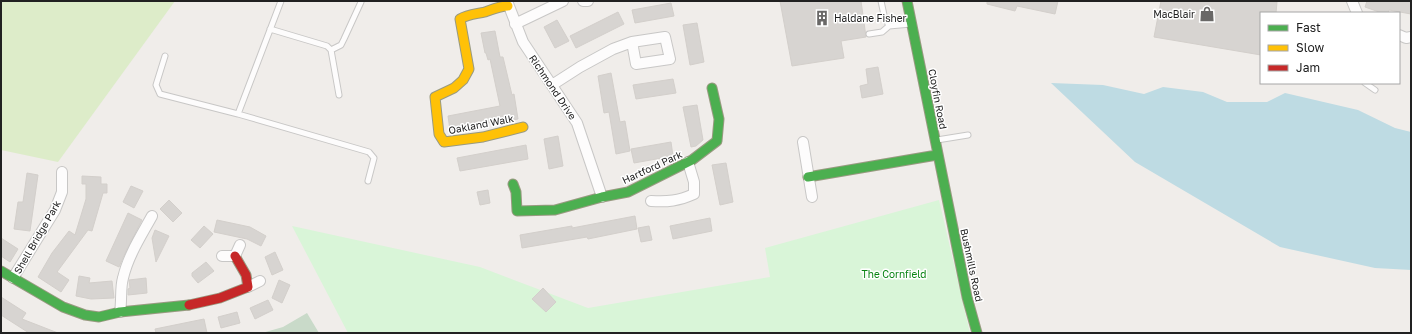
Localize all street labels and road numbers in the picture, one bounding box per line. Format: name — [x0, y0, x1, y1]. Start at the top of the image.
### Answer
street label: Richmond Drive — [527, 52, 579, 122]
street label: Cloyfin Road — [926, 68, 950, 130]
street label: Oakland Walk — [447, 112, 515, 136]
street label: Hartford Park — [620, 148, 684, 186]
street label: Shell Bridge Park — [11, 198, 63, 276]
street label: Bushmills Road — [958, 227, 986, 303]

